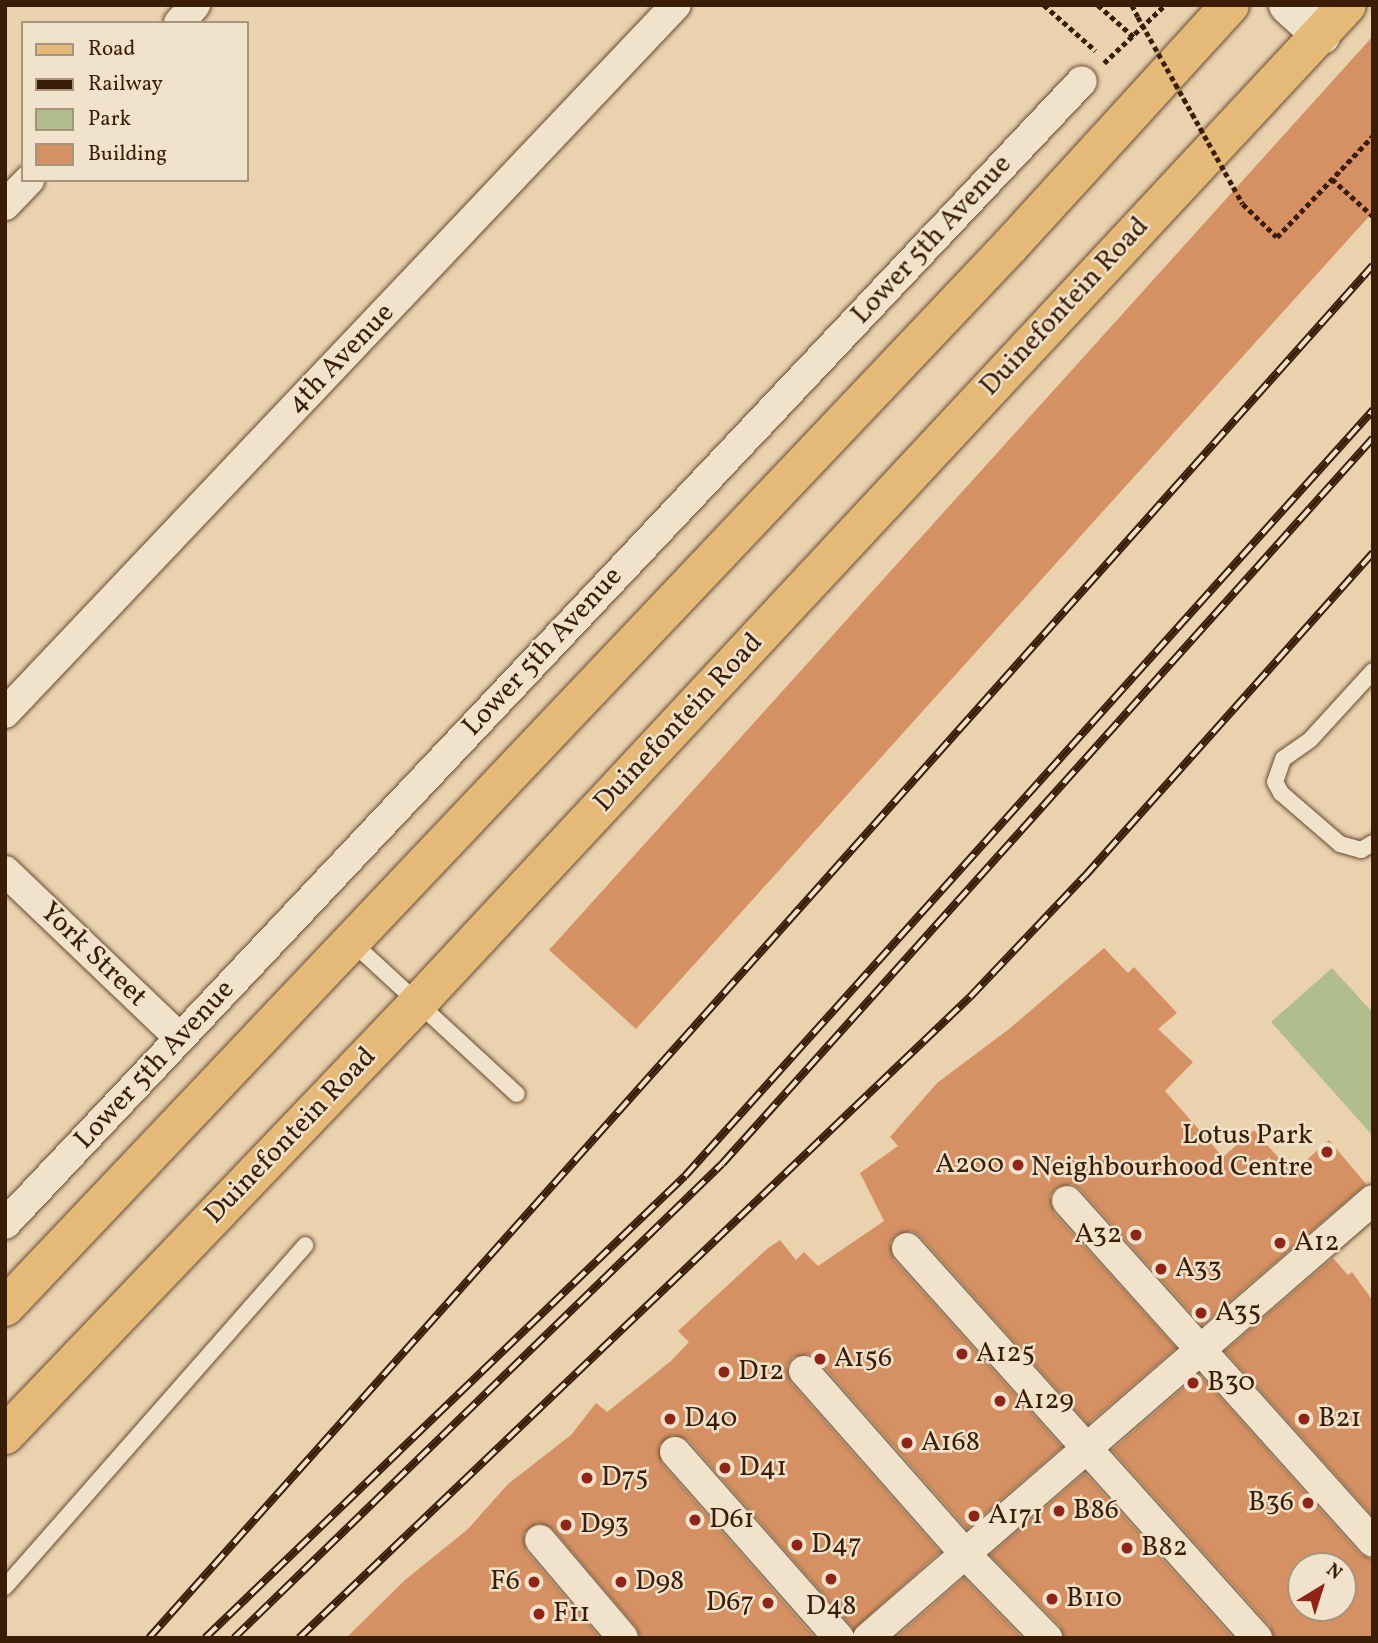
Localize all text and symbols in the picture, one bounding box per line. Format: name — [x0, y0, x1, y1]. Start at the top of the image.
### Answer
legend — [21, 21, 248, 182]
text: Road — [88, 35, 135, 64]
text: Railway — [88, 70, 163, 99]
text: Park — [88, 105, 131, 134]
text: Building — [88, 140, 167, 169]
street label: Lower 5th Avenue — [845, 148, 1019, 332]
street label: Duinefontein Road — [973, 210, 1157, 404]
street label: 4th Avenue — [280, 297, 402, 421]
street label: Lower 5th Avenue — [456, 560, 630, 744]
street label: Duinefontein Road — [587, 626, 771, 820]
street label: York Street — [32, 896, 154, 1014]
street label: Lower 5th Avenue — [68, 973, 242, 1157]
street label: Duinefontein Road — [198, 1041, 384, 1231]
place label: Lotus Park Neighbourhood Centre — [1031, 1119, 1313, 1185]
marker: Lotus Park Neighbourhood Centre — [1319, 1144, 1335, 1160]
place label: A200 — [935, 1148, 1004, 1182]
marker: A200 — [1010, 1157, 1026, 1173]
place label: A32 — [1074, 1218, 1122, 1252]
place label: A12 — [1294, 1226, 1340, 1260]
marker: A32 — [1128, 1227, 1144, 1243]
marker: A12 — [1272, 1235, 1288, 1251]
place label: A33 — [1175, 1252, 1222, 1286]
marker: A33 — [1153, 1261, 1169, 1277]
place label: A35 — [1215, 1296, 1261, 1330]
marker: A35 — [1193, 1305, 1209, 1321]
place label: A125 — [976, 1337, 1035, 1371]
place label: A156 — [834, 1342, 892, 1376]
marker: A125 — [954, 1346, 970, 1362]
marker: A156 — [812, 1351, 828, 1367]
place label: D12 — [738, 1355, 784, 1389]
marker: D12 — [716, 1364, 732, 1380]
place label: B30 — [1207, 1366, 1255, 1400]
marker: B30 — [1185, 1375, 1201, 1391]
place label: A129 — [1014, 1384, 1074, 1418]
marker: A129 — [992, 1393, 1008, 1409]
place label: D40 — [684, 1402, 737, 1436]
place label: B21 — [1318, 1402, 1361, 1436]
marker: D40 — [662, 1411, 678, 1427]
marker: B21 — [1296, 1411, 1312, 1427]
place label: A168 — [921, 1426, 980, 1460]
marker: A168 — [899, 1435, 915, 1451]
place label: D41 — [739, 1451, 787, 1485]
marker: D41 — [717, 1460, 733, 1476]
place label: D75 — [601, 1461, 648, 1495]
marker: D75 — [579, 1470, 595, 1486]
place label: B36 — [1248, 1486, 1294, 1520]
place label: B86 — [1073, 1494, 1119, 1528]
marker: B36 — [1300, 1495, 1316, 1511]
place label: A171 — [988, 1499, 1043, 1533]
place label: D61 — [709, 1503, 754, 1537]
marker: B86 — [1051, 1503, 1067, 1519]
place label: D93 — [580, 1508, 629, 1542]
marker: A171 — [966, 1508, 982, 1524]
marker: D61 — [687, 1512, 703, 1528]
marker: D93 — [558, 1517, 574, 1533]
place label: D47 — [811, 1528, 862, 1562]
place label: B82 — [1141, 1531, 1188, 1565]
marker: D47 — [789, 1537, 805, 1553]
marker: B82 — [1119, 1540, 1135, 1556]
north arrow — [1287, 1552, 1357, 1622]
text: N — [1320, 1558, 1347, 1587]
place label: F6 — [490, 1565, 520, 1599]
place label: D98 — [635, 1565, 684, 1599]
marker: D48 — [823, 1571, 839, 1587]
marker: F6 — [526, 1574, 542, 1590]
marker: D98 — [613, 1574, 629, 1590]
place label: B110 — [1066, 1582, 1122, 1616]
place label: D67 — [706, 1586, 754, 1620]
place label: D48 — [806, 1590, 856, 1624]
marker: B110 — [1044, 1591, 1060, 1607]
marker: D67 — [760, 1595, 776, 1611]
place label: F11 — [553, 1597, 590, 1631]
marker: F11 — [531, 1606, 547, 1622]

